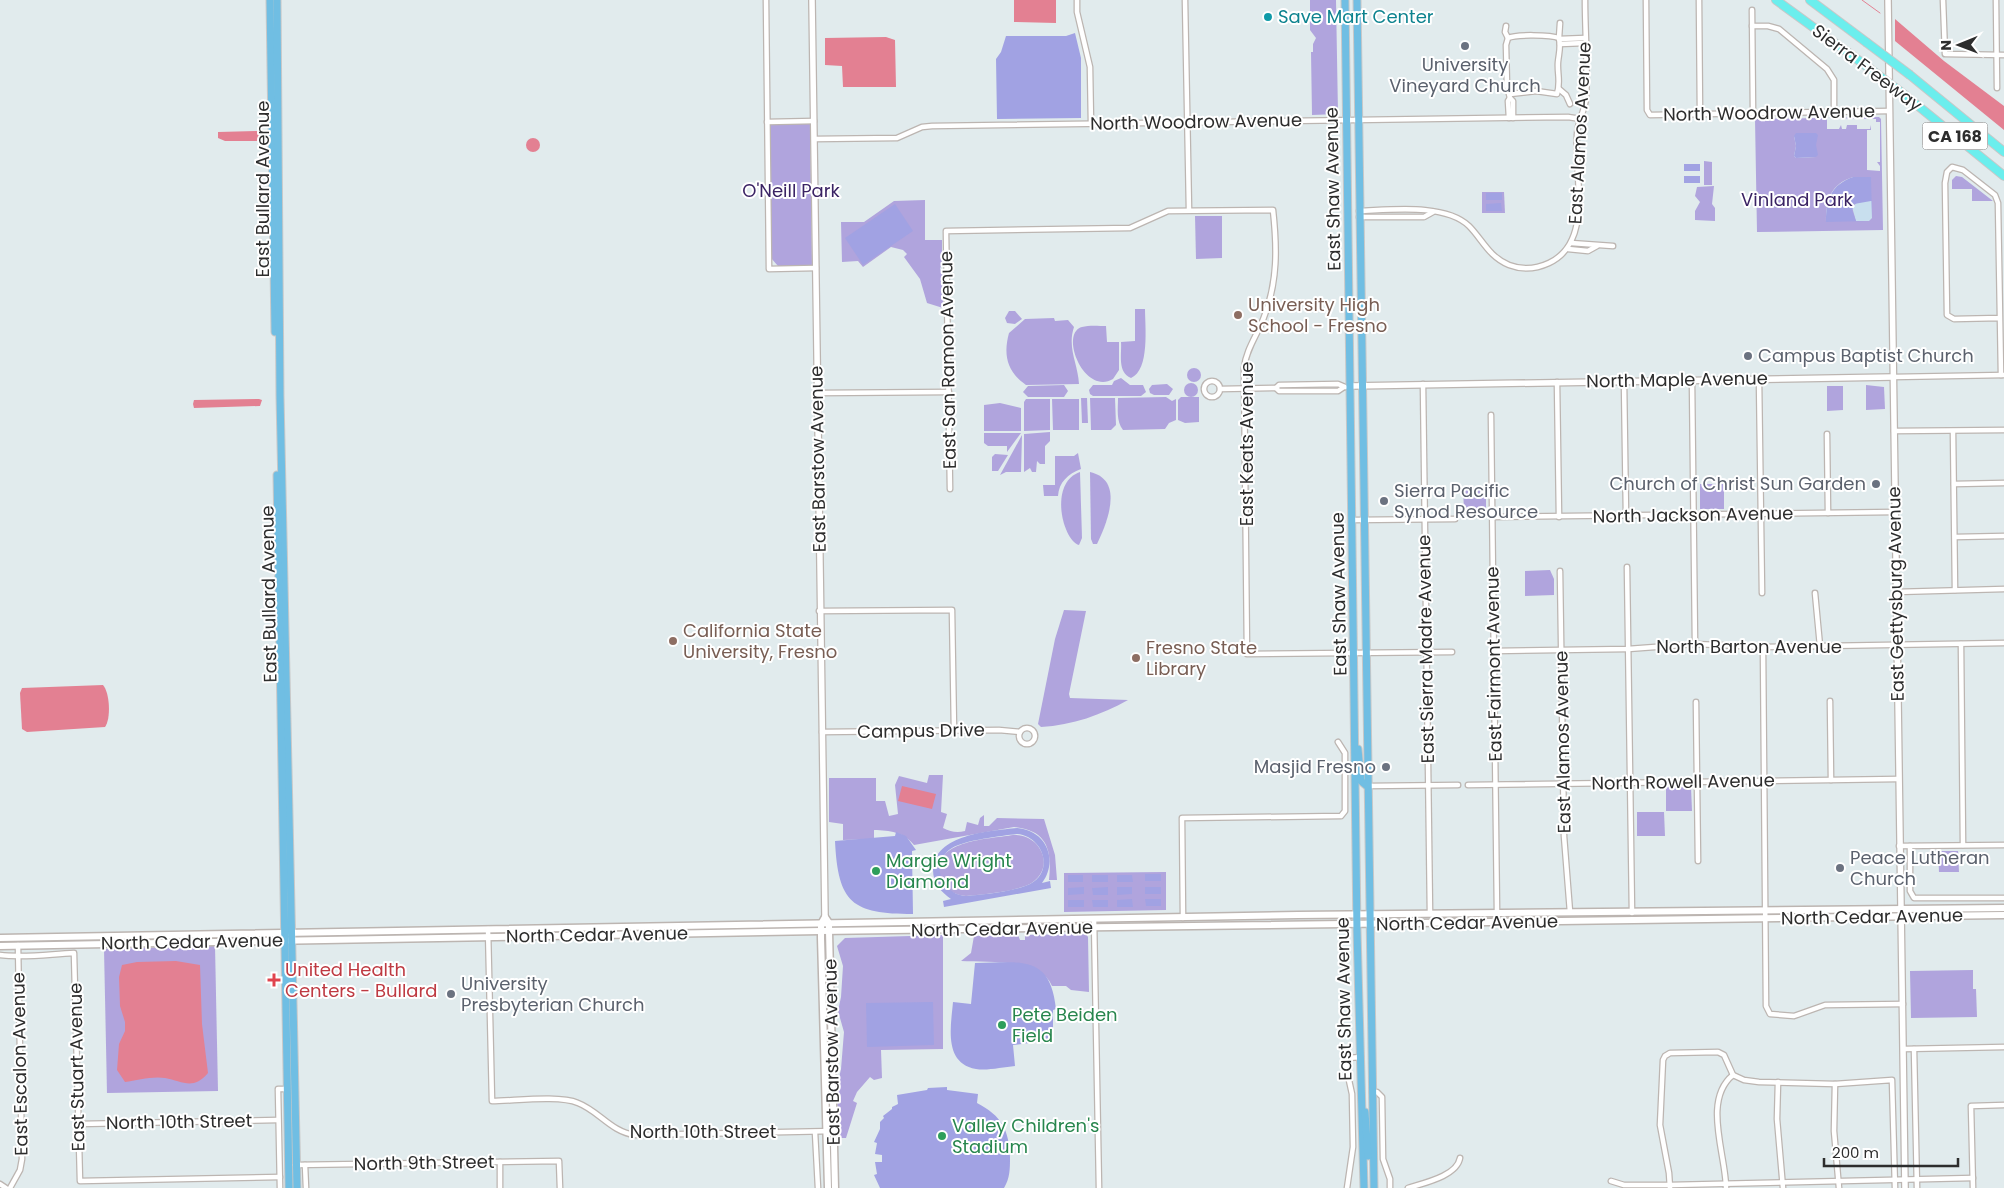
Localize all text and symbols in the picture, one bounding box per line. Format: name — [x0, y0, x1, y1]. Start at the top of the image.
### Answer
place label: Save Mart Center — [1278, 4, 1434, 29]
marker: Save Mart Center — [1262, 11, 1274, 23]
street label: Sierra Freeway — [1807, 18, 1927, 117]
north arrow — [1934, 20, 1984, 70]
marker: University Vineyard Church — [1459, 40, 1471, 52]
text: N — [1936, 40, 1956, 51]
street label: East Alamos Avenue — [1562, 41, 1597, 225]
place label: University Vineyard Church — [1389, 52, 1541, 98]
street label: North Woodrow Avenue — [1663, 98, 1875, 127]
street label: East Bullard Avenue — [250, 100, 275, 278]
street label: North Woodrow Avenue — [1090, 107, 1302, 136]
street label: East Shaw Avenue — [1319, 107, 1346, 271]
road number: CA 168 — [1922, 122, 1988, 150]
park label: O'Neill Park — [742, 178, 840, 203]
park label: Vinland Park — [1741, 187, 1854, 212]
street label: East San Ramon Avenue — [933, 251, 962, 469]
place label: University High School - Fresno — [1248, 292, 1387, 338]
marker: University High School - Fresno — [1232, 309, 1244, 321]
place label: Campus Baptist Church — [1758, 343, 1974, 368]
marker: Campus Baptist Church — [1742, 350, 1754, 362]
street label: East Keats Avenue — [1234, 362, 1259, 526]
street label: East Barstow Avenue — [803, 365, 832, 553]
street label: North Maple Avenue — [1586, 365, 1768, 394]
place label: Church of Christ Sun Garden — [1609, 471, 1866, 496]
place label: Sierra Pacific Synod Resource — [1394, 478, 1538, 524]
marker: Church of Christ Sun Garden — [1870, 478, 1882, 490]
street label: East Gettysburg Avenue — [1881, 486, 1910, 702]
marker: Sierra Pacific Synod Resource — [1378, 495, 1390, 507]
street label: North Jackson Avenue — [1593, 500, 1793, 529]
street label: East Bullard Avenue — [254, 505, 283, 683]
street label: East Shaw Avenue — [1325, 512, 1352, 676]
street label: East Sierra Madre Avenue — [1411, 534, 1440, 764]
street label: East Fairmont Avenue — [1479, 566, 1508, 762]
place label: California State University, Fresno — [683, 618, 837, 664]
street label: North Barton Avenue — [1656, 634, 1842, 659]
marker: California State University, Fresno — [667, 635, 679, 647]
place label: Fresno State Library — [1146, 635, 1257, 681]
street label: East Alamos Avenue — [1548, 650, 1577, 834]
marker: Fresno State Library — [1130, 652, 1142, 664]
street label: Campus Drive — [857, 717, 985, 744]
place label: Masjid Fresno — [1254, 754, 1376, 779]
marker: Masjid Fresno — [1380, 761, 1392, 773]
street label: North Rowell Avenue — [1591, 767, 1775, 796]
place label: Peace Lutheran Church — [1850, 845, 1990, 891]
place label: Margie Wright Diamond — [886, 848, 1012, 894]
marker: Peace Lutheran Church — [1834, 862, 1846, 874]
marker: Margie Wright Diamond — [870, 865, 882, 877]
street label: North Cedar Avenue — [1781, 902, 1963, 931]
street label: North Cedar Avenue — [1376, 908, 1558, 937]
street label: North Cedar Avenue — [911, 914, 1093, 943]
street label: East Shaw Avenue — [1330, 917, 1357, 1081]
street label: North Cedar Avenue — [506, 920, 688, 949]
street label: North Cedar Avenue — [101, 927, 283, 956]
place label: United Health Centers - Bullard — [285, 957, 437, 1003]
street label: East Barstow Avenue — [817, 958, 846, 1146]
place label: University Presbyterian Church — [461, 971, 644, 1017]
street label: East Escalon Avenue — [5, 972, 34, 1156]
marker: United Health Centers - Bullard — [267, 973, 281, 987]
street label: East Stuart Avenue — [63, 982, 90, 1152]
marker: University Presbyterian Church — [445, 988, 457, 1000]
place label: Pete Beiden Field — [1012, 1002, 1118, 1048]
marker: Pete Beiden Field — [996, 1019, 1008, 1031]
street label: North 10th Street — [106, 1108, 252, 1135]
place label: Valley Children's Stadium — [952, 1113, 1099, 1159]
street label: North 10th Street — [630, 1119, 776, 1144]
marker: Valley Children's Stadium — [936, 1130, 948, 1142]
scale bar — [1824, 1136, 1958, 1168]
text: 200 m — [1832, 1142, 1879, 1163]
street label: North 9th Street — [353, 1149, 495, 1176]

